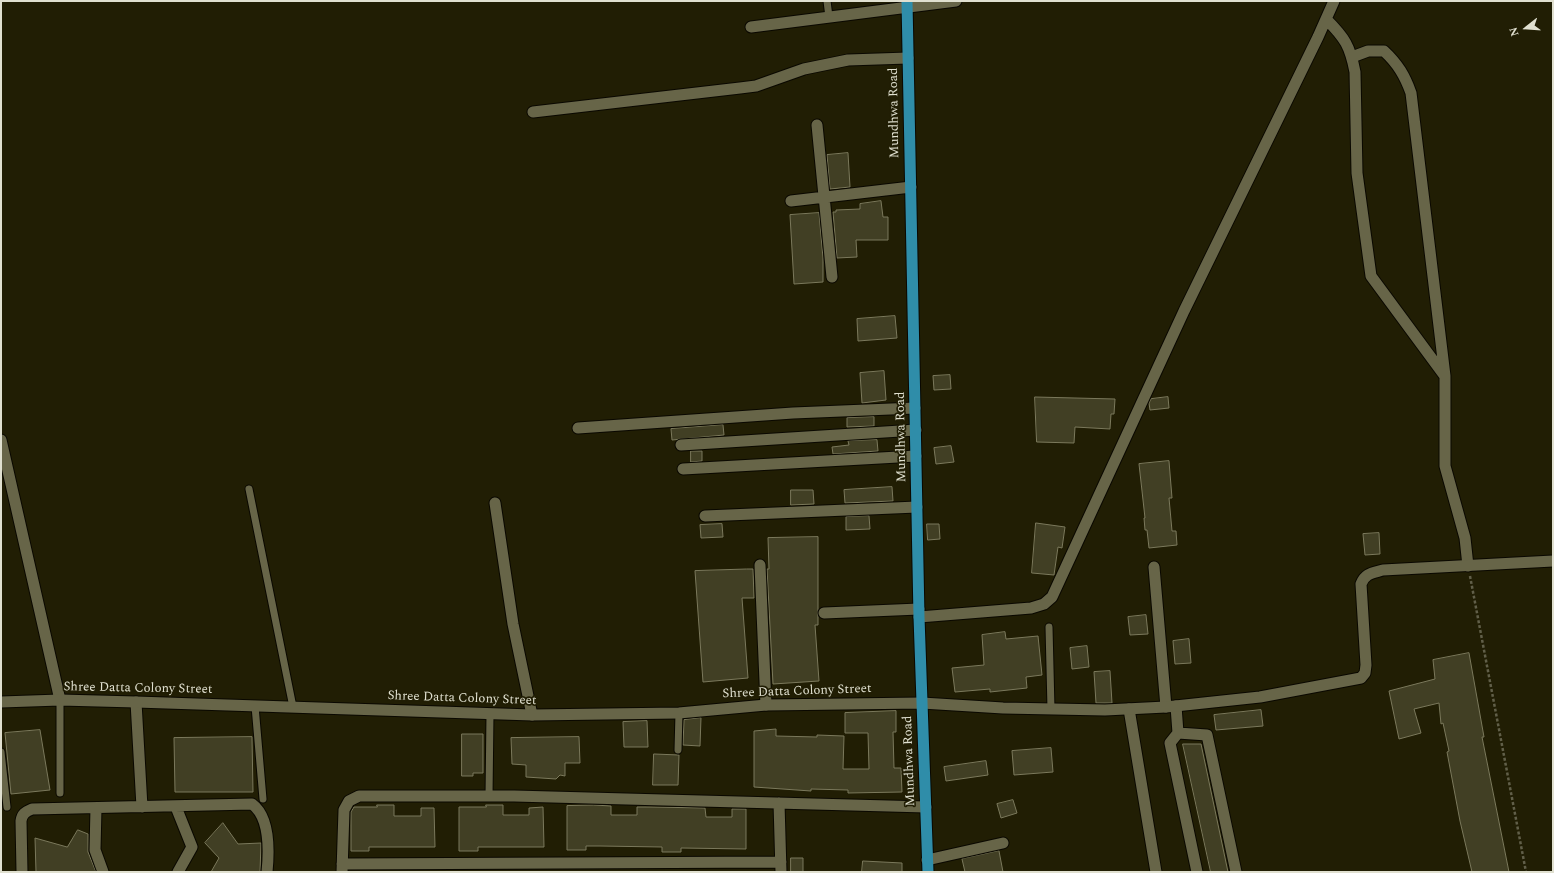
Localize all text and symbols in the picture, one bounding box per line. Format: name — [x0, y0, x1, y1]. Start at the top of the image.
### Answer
north arrow — [1506, 8, 1546, 48]
text: N — [1505, 25, 1523, 38]
street label: Mundhwa Road — [886, 68, 904, 158]
street label: Mundhwa Road — [893, 392, 911, 482]
street label: Shree Datta Colony Street — [63, 680, 213, 698]
street label: Shree Datta Colony Street — [722, 682, 872, 702]
street label: Shree Datta Colony Street — [387, 689, 537, 709]
street label: Mundhwa Road — [901, 715, 919, 807]

